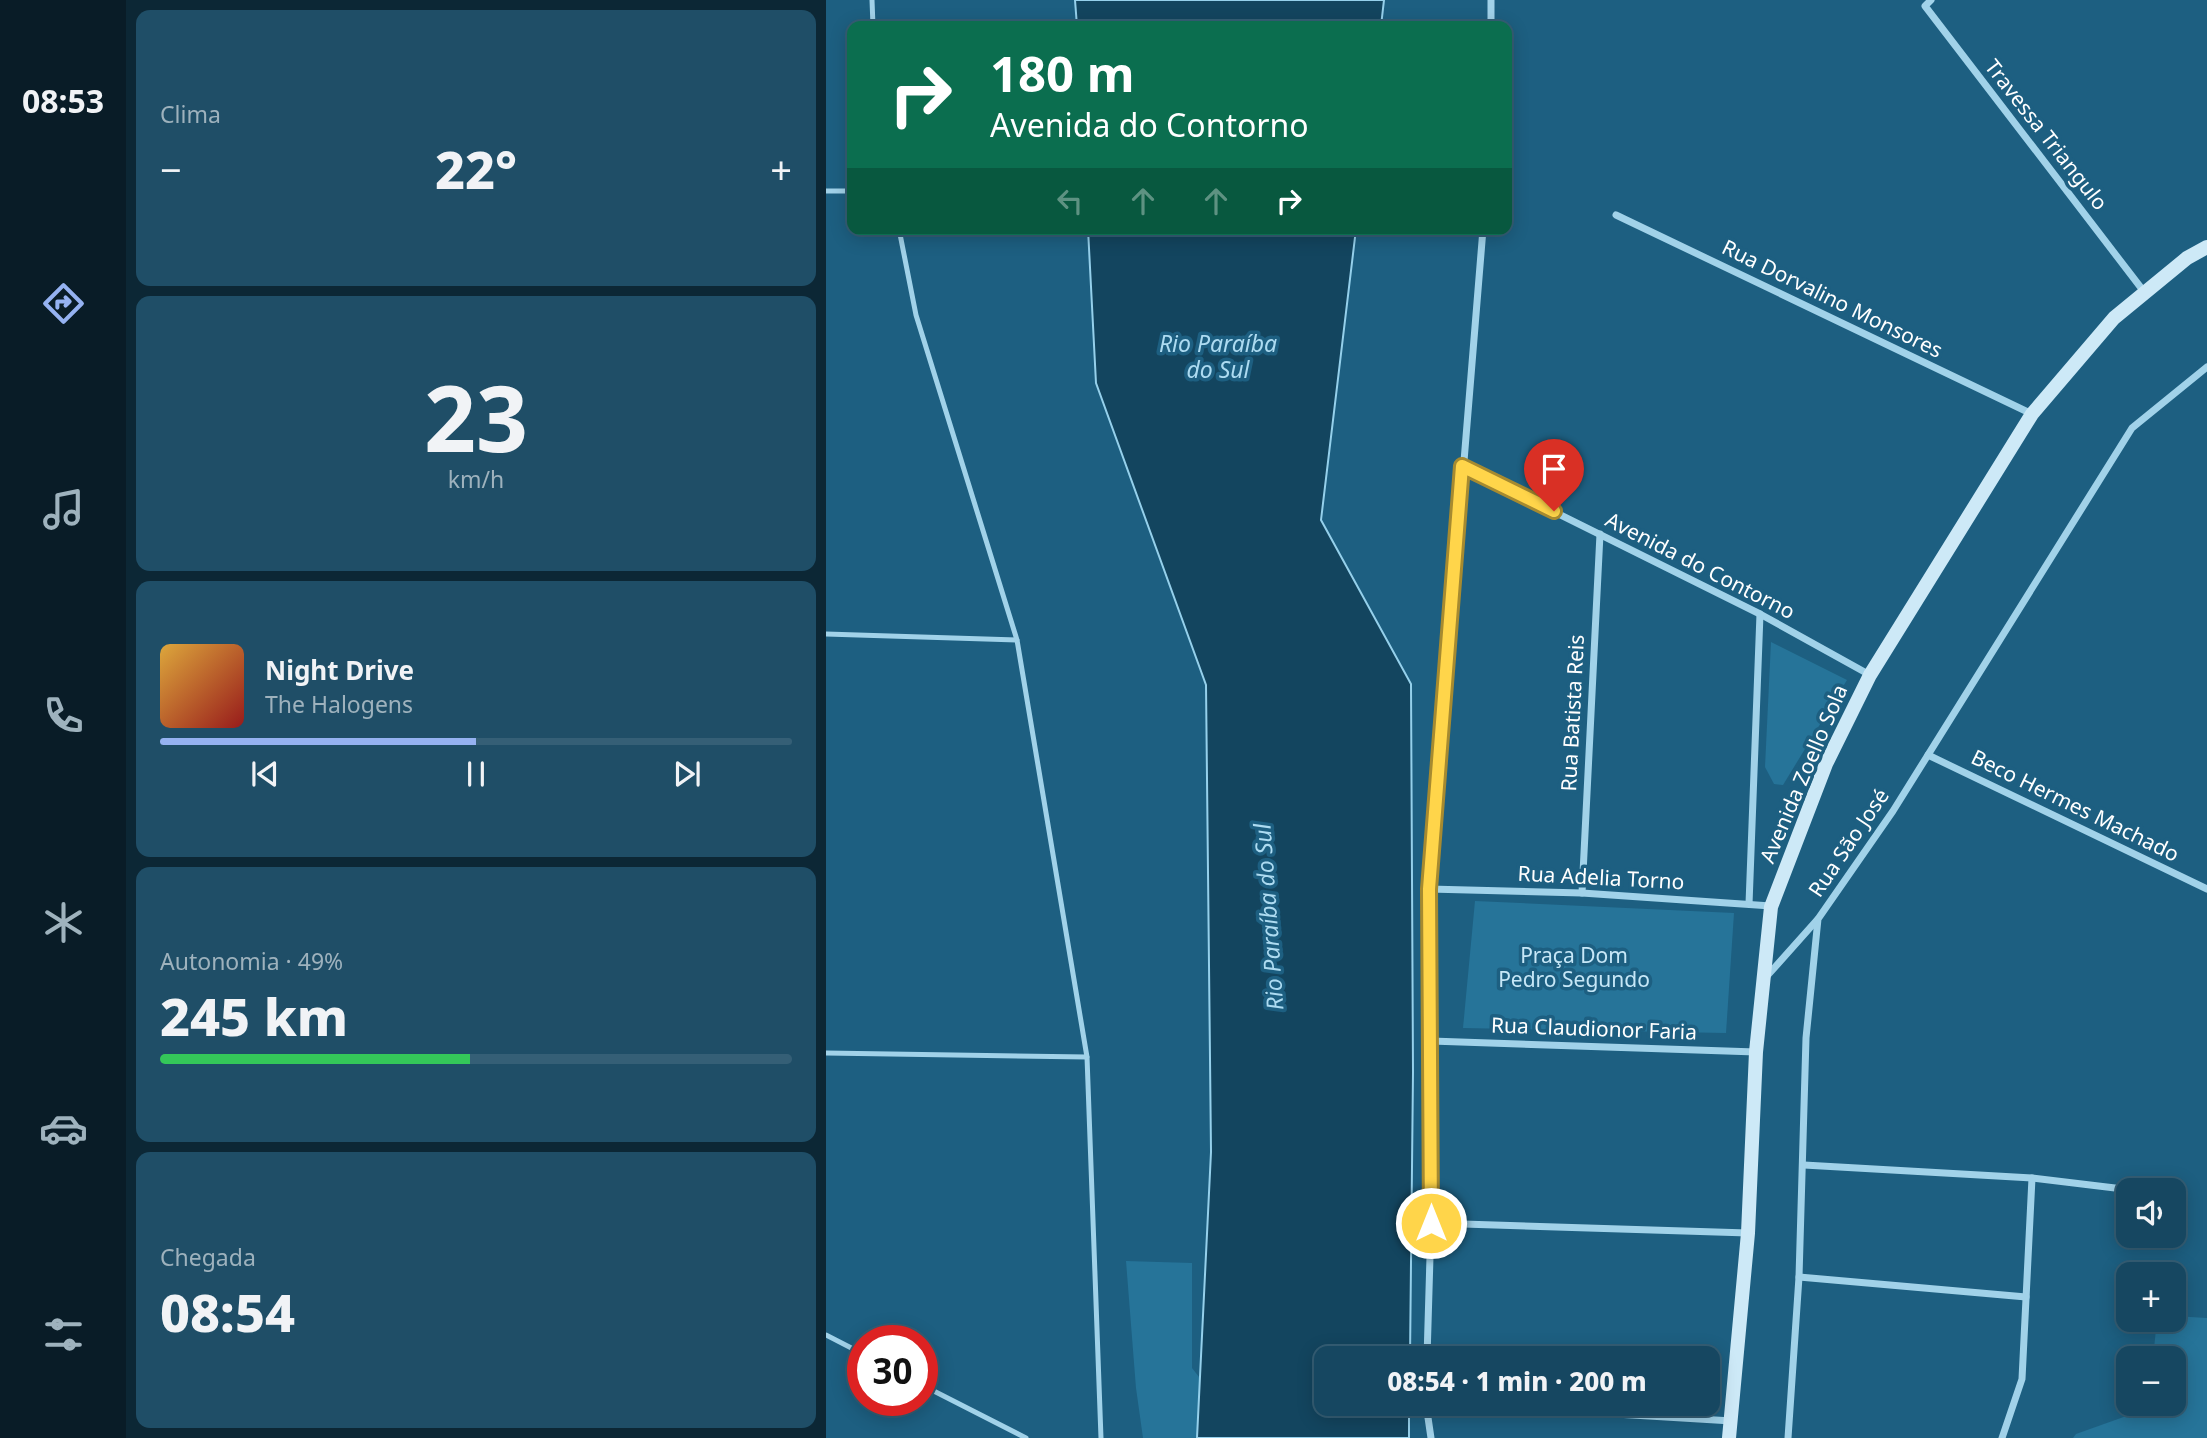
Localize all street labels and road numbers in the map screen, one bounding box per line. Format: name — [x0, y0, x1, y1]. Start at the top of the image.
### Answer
street label: Travessa Triangulo — [1979, 53, 2114, 216]
street label: Rua Dorvalino Monsores — [1718, 232, 1947, 364]
street label: Avenida do Contorno — [1601, 505, 1800, 625]
street label: Rua Batista Reis — [1554, 634, 1590, 792]
street label: Avenida Zoello Sola — [1753, 680, 1853, 867]
street label: Beco Hermes Machado — [1967, 743, 2184, 868]
street label: Rua São José — [1802, 783, 1895, 902]
street label: Rua Adelia Torno — [1517, 859, 1685, 895]
street label: Rua Claudionor Faria — [1491, 1010, 1698, 1046]

